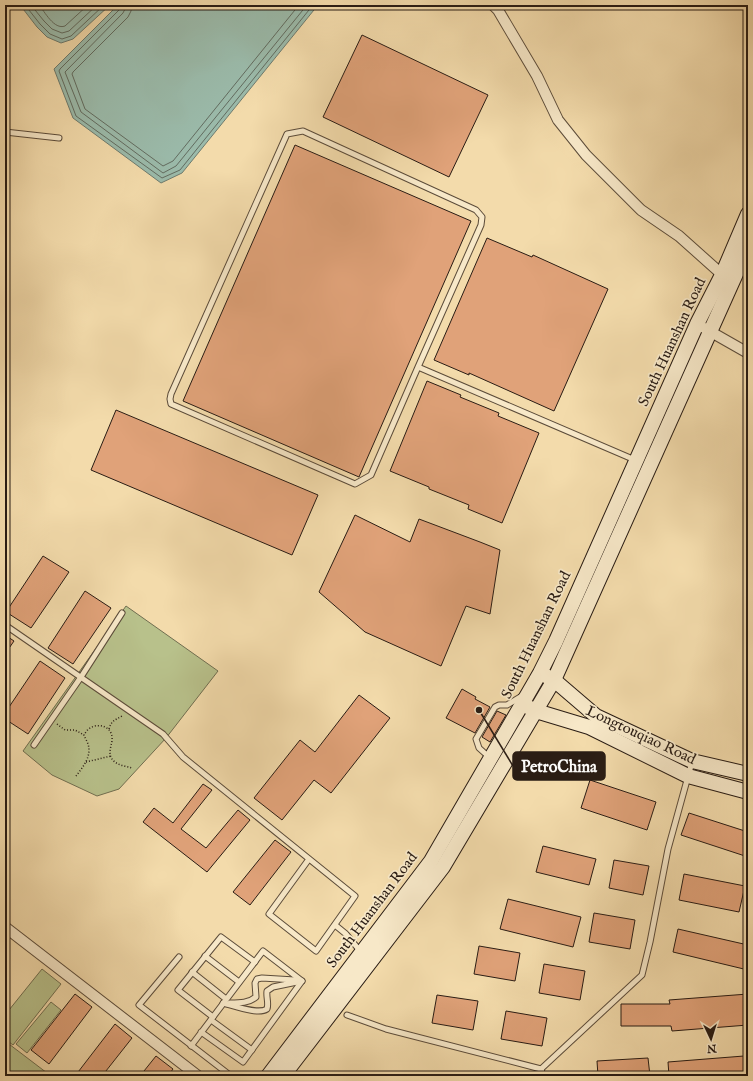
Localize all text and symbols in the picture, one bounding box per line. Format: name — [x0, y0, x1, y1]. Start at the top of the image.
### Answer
street label: South Huanshan Road — [634, 274, 711, 409]
street label: South Huanshan Road — [497, 567, 576, 702]
street label: Longtouqiao Road — [583, 701, 700, 769]
callout: PetroChina — [513, 752, 605, 780]
text: PetroChina — [521, 758, 598, 778]
street label: South Huanshan Road — [322, 848, 422, 972]
north arrow — [691, 1019, 731, 1059]
text: N — [706, 1041, 718, 1055]

